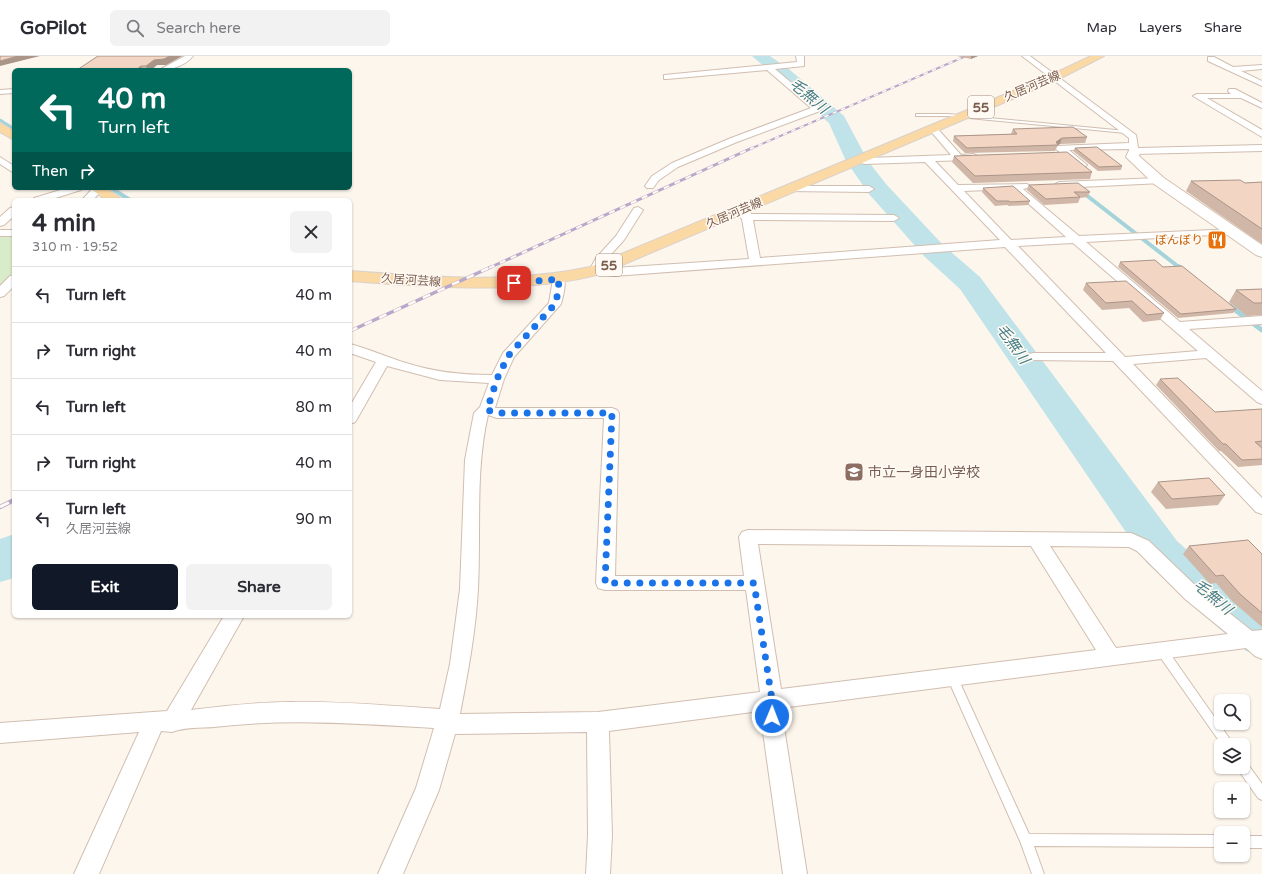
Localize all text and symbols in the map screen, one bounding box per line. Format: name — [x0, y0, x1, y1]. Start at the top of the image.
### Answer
search box — [110, 10, 390, 46]
text: GoPilot — [20, 17, 86, 39]
icon: search — [124, 17, 146, 39]
text: Search here — [156, 19, 241, 37]
text: Map — [1087, 19, 1117, 36]
text: Layers — [1139, 19, 1182, 36]
text: Share — [1204, 19, 1242, 36]
street label: 久居河芸線 — [1002, 68, 1062, 104]
water label: 毛無川 — [786, 75, 834, 119]
text: 40 m — [98, 82, 166, 116]
icon: left — [32, 84, 84, 136]
road number: 55 — [968, 96, 994, 118]
text: Turn left — [98, 116, 170, 138]
icon: right — [76, 160, 98, 182]
text: Then — [32, 162, 68, 180]
street label: 久居河芸線 — [704, 195, 764, 231]
text: 4 min — [32, 209, 96, 238]
button: close — [290, 211, 332, 253]
restaurant icon: ぼんぼり — [1206, 229, 1228, 251]
place label: ぼんぼり — [1155, 233, 1203, 247]
text: 310 m · 19:52 — [32, 239, 118, 255]
road number: 55 — [596, 254, 622, 276]
pin — [497, 266, 531, 300]
street label: 久居河芸線 — [381, 271, 441, 289]
icon: arrive — [503, 272, 525, 294]
icon: left — [32, 284, 54, 306]
text: Turn left — [66, 286, 126, 304]
text: 40 m — [295, 286, 332, 304]
water label: 毛無川 — [992, 321, 1035, 369]
icon: right — [32, 340, 54, 362]
text: Turn right — [66, 342, 136, 360]
text: 40 m — [295, 342, 332, 360]
icon: left — [32, 396, 54, 418]
text: Turn left — [66, 398, 126, 416]
text: 80 m — [295, 398, 332, 416]
icon: right — [32, 452, 54, 474]
text: Turn right — [66, 454, 136, 472]
text: 40 m — [295, 454, 332, 472]
school or university icon: 市立一身田小学校 — [843, 461, 865, 483]
place label: 市立一身田小学校 — [868, 464, 980, 481]
text: Turn left — [66, 500, 126, 518]
icon: left — [32, 508, 54, 530]
text: 90 m — [295, 510, 332, 528]
text: 久居河芸線 — [66, 521, 131, 537]
button: Exit — [32, 564, 178, 610]
button: Share — [186, 564, 332, 610]
water label: 毛無川 — [1190, 576, 1238, 620]
map controls — [1214, 694, 1250, 862]
button: search — [1214, 694, 1250, 730]
position arrow — [751, 695, 793, 737]
button: layers — [1214, 738, 1250, 774]
button: + — [1214, 782, 1250, 818]
button: − — [1214, 826, 1250, 862]

